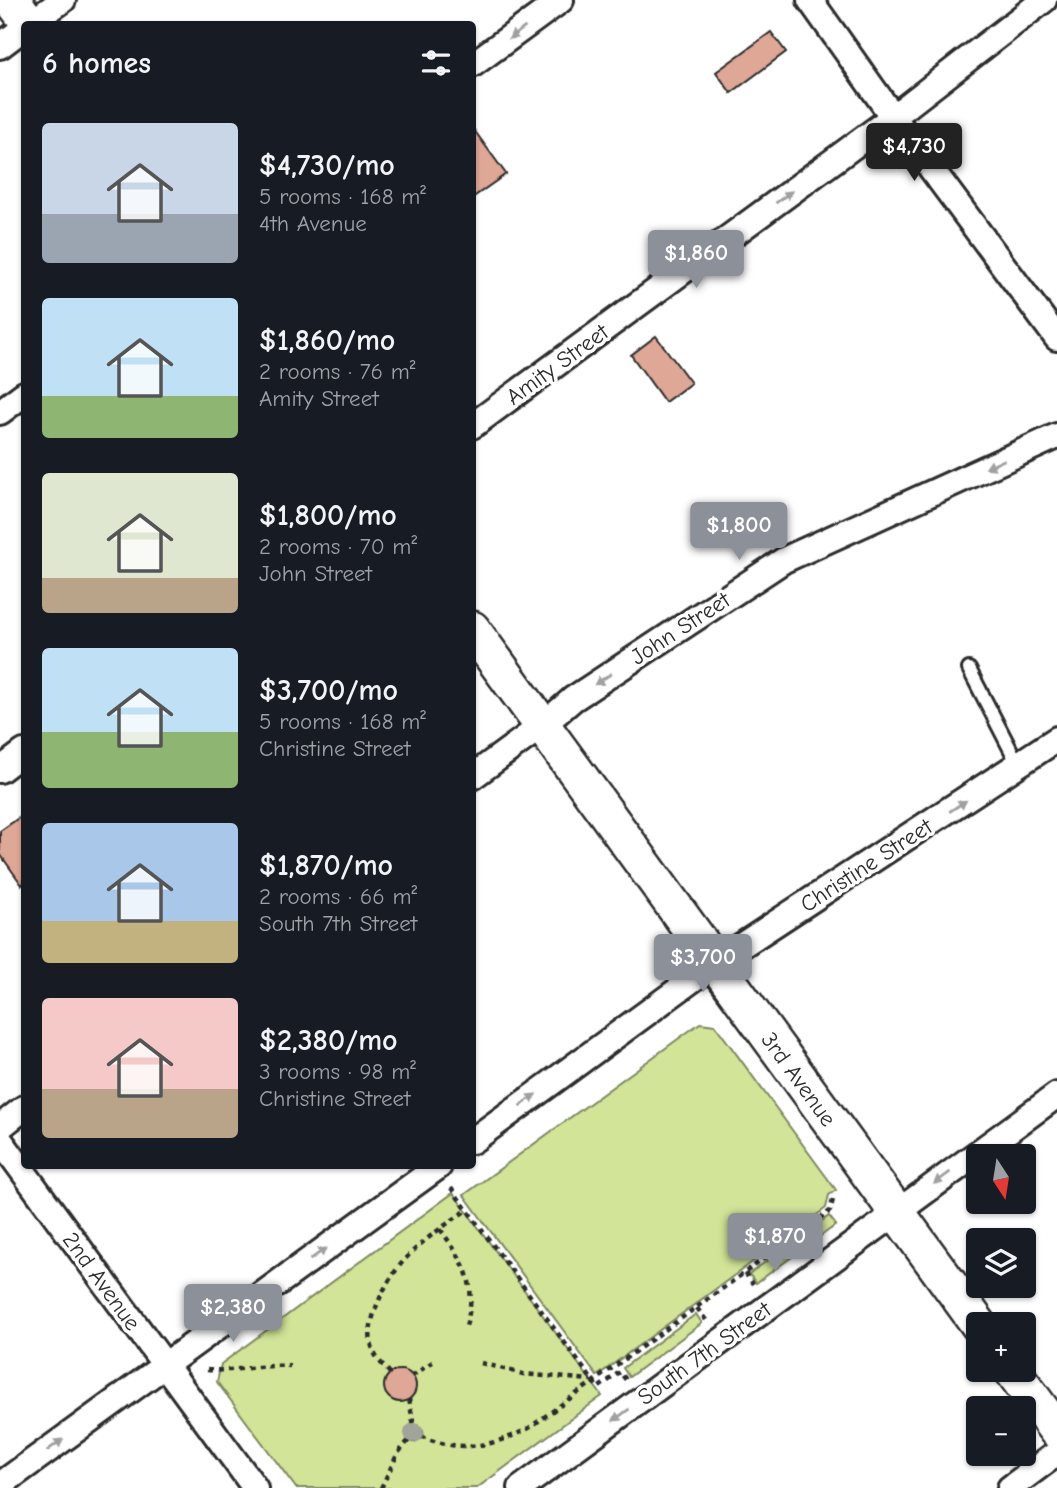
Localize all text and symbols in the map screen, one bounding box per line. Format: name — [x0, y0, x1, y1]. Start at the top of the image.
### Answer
one-way arrow — [508, 25, 526, 39]
icon: filters — [417, 44, 455, 82]
text: 6 homes — [42, 46, 151, 81]
pin: $4,730 — [857, 124, 971, 183]
text: $4,730 — [882, 132, 946, 159]
text: $4,730/mo — [259, 148, 395, 183]
icon: home — [98, 151, 182, 235]
text: 5 rooms · 168 m² — [259, 183, 426, 210]
one-way arrow — [775, 190, 793, 204]
text: 4th Avenue — [259, 210, 367, 237]
pin: $1,860 — [639, 230, 753, 290]
text: $1,860 — [664, 239, 728, 266]
street label: Amity Street — [501, 317, 615, 411]
text: $1,860/mo — [259, 323, 395, 358]
icon: home — [98, 326, 182, 410]
text: 2 rooms · 76 m² — [259, 358, 415, 385]
text: Amity Street — [259, 385, 379, 412]
one-way arrow — [985, 458, 1005, 470]
text: $1,800/mo — [259, 498, 397, 533]
icon: home — [98, 501, 182, 585]
pin: $1,800 — [682, 503, 796, 562]
text: $1,800 — [706, 511, 772, 538]
text: 2 rooms · 70 m² — [259, 533, 417, 560]
text: John Street — [259, 560, 372, 587]
street label: John Street — [626, 586, 736, 671]
one-way arrow — [594, 672, 613, 685]
text: $3,700/mo — [259, 673, 398, 708]
icon: home — [98, 676, 182, 760]
text: 5 rooms · 168 m² — [259, 708, 426, 735]
text: Christine Street — [259, 735, 411, 762]
one-way arrow — [948, 799, 967, 812]
street label: Christine Street — [795, 812, 938, 918]
text: $1,870/mo — [259, 848, 393, 883]
icon: home — [98, 851, 182, 935]
text: 2 rooms · 66 m² — [259, 883, 417, 910]
text: South 7th Street — [259, 910, 417, 937]
pin: $3,700 — [646, 934, 760, 994]
text: $3,700 — [670, 943, 736, 970]
text: $2,380/mo — [259, 1023, 398, 1058]
icon: home — [98, 1026, 182, 1110]
street label: 3rd Avenue — [755, 1027, 842, 1132]
text: 3 rooms · 98 m² — [259, 1058, 416, 1085]
text: Christine Street — [259, 1085, 411, 1112]
one-way arrow — [518, 1093, 536, 1108]
north arrow — [966, 1144, 1036, 1214]
map controls — [966, 1144, 1036, 1466]
one-way arrow — [933, 1171, 951, 1185]
pin: $1,870 — [718, 1214, 832, 1273]
text: $1,870 — [744, 1222, 806, 1249]
street label: 2nd Avenue — [57, 1227, 146, 1336]
button: layers — [966, 1228, 1036, 1298]
one-way arrow — [309, 1247, 327, 1261]
pin: $2,380 — [176, 1284, 290, 1344]
text: $2,380 — [200, 1293, 266, 1320]
street label: South 7th Street — [632, 1295, 777, 1411]
button: + — [966, 1312, 1036, 1382]
button: − — [966, 1396, 1036, 1466]
one-way arrow — [612, 1407, 630, 1421]
one-way arrow — [46, 1439, 64, 1453]

